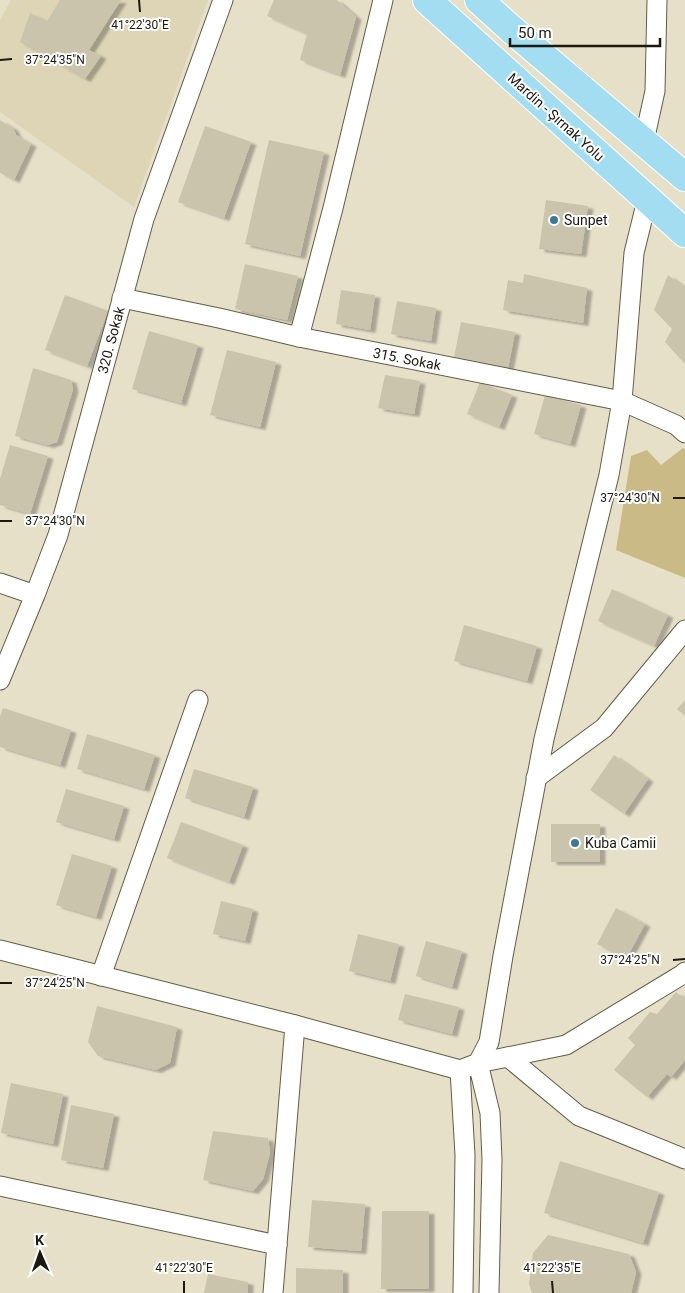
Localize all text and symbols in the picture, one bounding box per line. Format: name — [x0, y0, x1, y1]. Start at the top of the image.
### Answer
scale bar — [510, 15, 660, 47]
text: 41°22'30"E — [111, 18, 169, 32]
text: 50 m — [518, 24, 552, 42]
text: 37°24'35"N — [25, 53, 85, 67]
street label: Mardin - Şırnak Yolu — [505, 70, 607, 164]
place label: Sunpet — [564, 212, 608, 228]
marker: Sunpet — [548, 214, 560, 226]
street label: 320. Sokak — [94, 304, 128, 375]
street label: 315. Sokak — [372, 345, 443, 374]
text: 37°24'30"N — [600, 491, 660, 505]
text: 37°24'30"N — [25, 514, 85, 528]
place label: Kuba Camii — [585, 835, 656, 851]
marker: Kuba Camii — [569, 837, 581, 849]
text: 37°24'25"N — [600, 953, 660, 967]
text: 37°24'25"N — [25, 976, 85, 990]
north arrow — [15, 1228, 65, 1278]
text: K — [35, 1232, 44, 1248]
text: 41°22'30"E — [155, 1261, 213, 1275]
text: 41°22'35"E — [523, 1261, 581, 1275]

